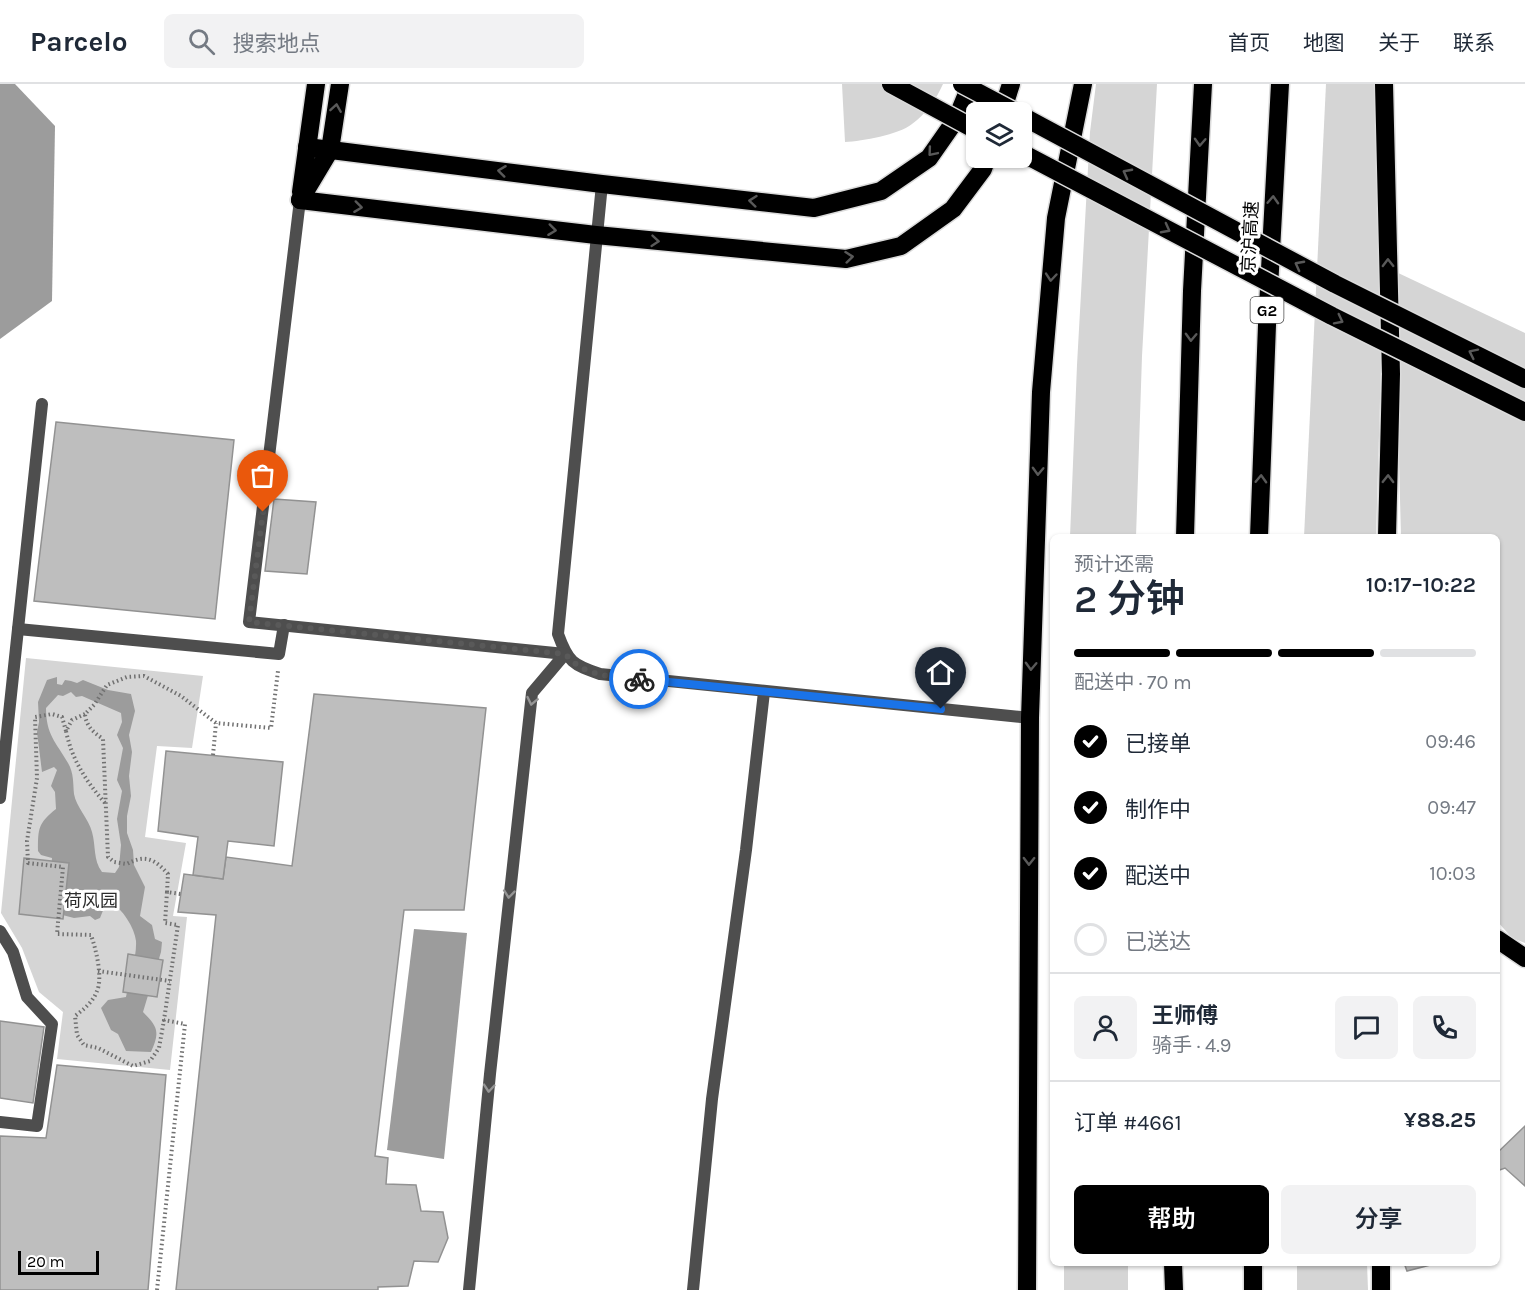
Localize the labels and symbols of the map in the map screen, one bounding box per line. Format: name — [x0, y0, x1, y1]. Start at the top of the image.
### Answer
one-way arrow — [330, 104, 342, 113]
one-way arrow — [1194, 138, 1207, 147]
one-way arrow — [928, 145, 939, 156]
one-way arrow — [497, 166, 507, 178]
one-way arrow — [1122, 169, 1133, 180]
one-way arrow — [749, 195, 758, 208]
one-way arrow — [1267, 195, 1280, 204]
one-way arrow — [354, 200, 363, 213]
street label: 京沪高速 — [1237, 200, 1263, 274]
one-way arrow — [1160, 222, 1171, 234]
one-way arrow — [547, 223, 557, 236]
one-way arrow — [650, 234, 659, 247]
one-way arrow — [844, 251, 853, 264]
one-way arrow — [1382, 258, 1394, 267]
one-way arrow — [1294, 261, 1305, 272]
one-way arrow — [1045, 272, 1058, 281]
road number: G2 — [1250, 297, 1284, 323]
one-way arrow — [1333, 313, 1343, 324]
one-way arrow — [1185, 333, 1197, 342]
one-way arrow — [1468, 348, 1479, 360]
pin — [237, 450, 288, 512]
one-way arrow — [1031, 467, 1044, 476]
one-way arrow — [1255, 474, 1268, 483]
one-way arrow — [1382, 474, 1395, 483]
pin — [915, 647, 966, 709]
courier — [609, 649, 669, 709]
one-way arrow — [1025, 661, 1038, 670]
one-way arrow — [526, 696, 539, 706]
one-way arrow — [1023, 856, 1035, 865]
one-way arrow — [504, 889, 516, 899]
park label: 荷风园 — [64, 890, 118, 912]
one-way arrow — [483, 1083, 496, 1092]
scale bar — [18, 1248, 99, 1276]

